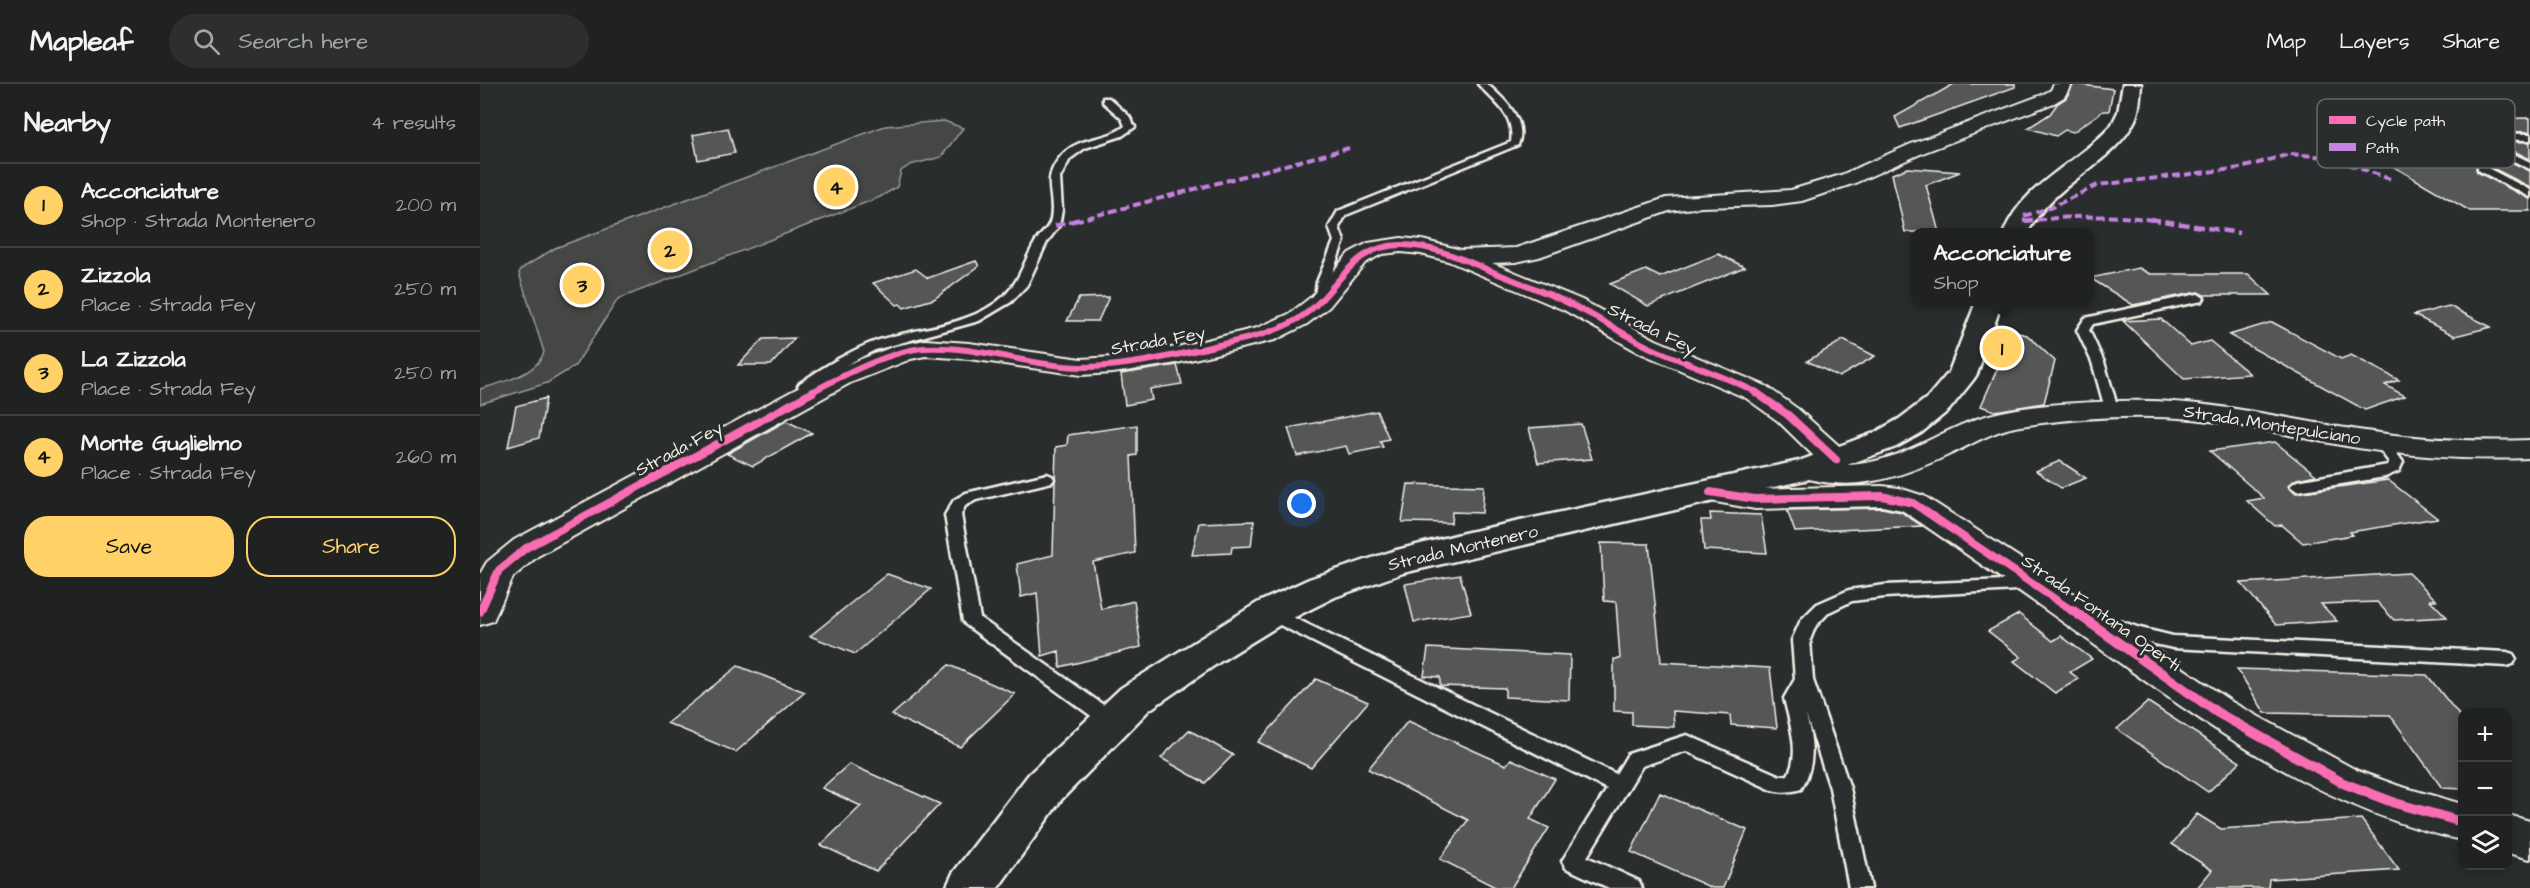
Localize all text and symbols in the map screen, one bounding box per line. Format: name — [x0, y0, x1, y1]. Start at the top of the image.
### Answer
search box — [169, 14, 589, 68]
text: Mapleaf — [30, 22, 133, 61]
icon: search — [190, 25, 223, 58]
text: Search here — [238, 26, 368, 57]
text: Map — [2266, 27, 2306, 56]
text: Layers — [2339, 27, 2409, 56]
text: Share — [2442, 27, 2500, 56]
legend — [2317, 99, 2515, 168]
text: Nearby — [24, 105, 111, 141]
text: 4 results — [371, 109, 456, 137]
text: Cycle path — [2366, 110, 2445, 133]
text: Path — [2366, 137, 2399, 159]
pin: 4 — [816, 164, 856, 210]
text: Acconciature — [81, 176, 219, 207]
text: 1 — [42, 191, 45, 219]
text: 200 m — [396, 191, 456, 219]
text: Shop · Strada Montenero — [81, 207, 315, 235]
pin: 2 — [650, 228, 690, 272]
popup — [1911, 228, 2094, 306]
text: Acconciature — [1934, 238, 2071, 269]
text: Zizzola — [81, 260, 150, 291]
pin: 3 — [562, 262, 602, 308]
text: Shop — [1934, 269, 1979, 297]
text: 2 — [38, 275, 49, 303]
text: 250 m — [394, 275, 456, 303]
text: Place · Strada Fey — [81, 291, 256, 319]
street label: Strada Fey — [1603, 297, 1701, 362]
street label: Strada Fey — [1109, 320, 1208, 363]
pin: 1 — [1982, 326, 2021, 370]
text: La Zizzola — [81, 344, 186, 375]
text: 3 — [38, 359, 49, 387]
text: 250 m — [394, 359, 456, 387]
text: Place · Strada Fey — [81, 375, 256, 403]
street label: Strada Montepulciano — [2182, 399, 2362, 451]
street label: Strada Fey — [631, 415, 728, 483]
text: Monte Guglielmo — [81, 428, 242, 459]
text: 4 — [37, 443, 50, 471]
text: 260 m — [396, 443, 456, 471]
text: Place · Strada Fey — [81, 459, 256, 487]
your location — [1287, 489, 1316, 518]
button: Save — [24, 516, 234, 577]
button: Share — [246, 516, 456, 577]
street label: Strada Montenero — [1385, 519, 1541, 577]
street label: Strada Fontana Operti — [2017, 549, 2186, 678]
map controls — [2458, 708, 2512, 870]
button: + — [2458, 708, 2512, 762]
button: − — [2458, 762, 2512, 816]
button: layers — [2458, 816, 2512, 870]

